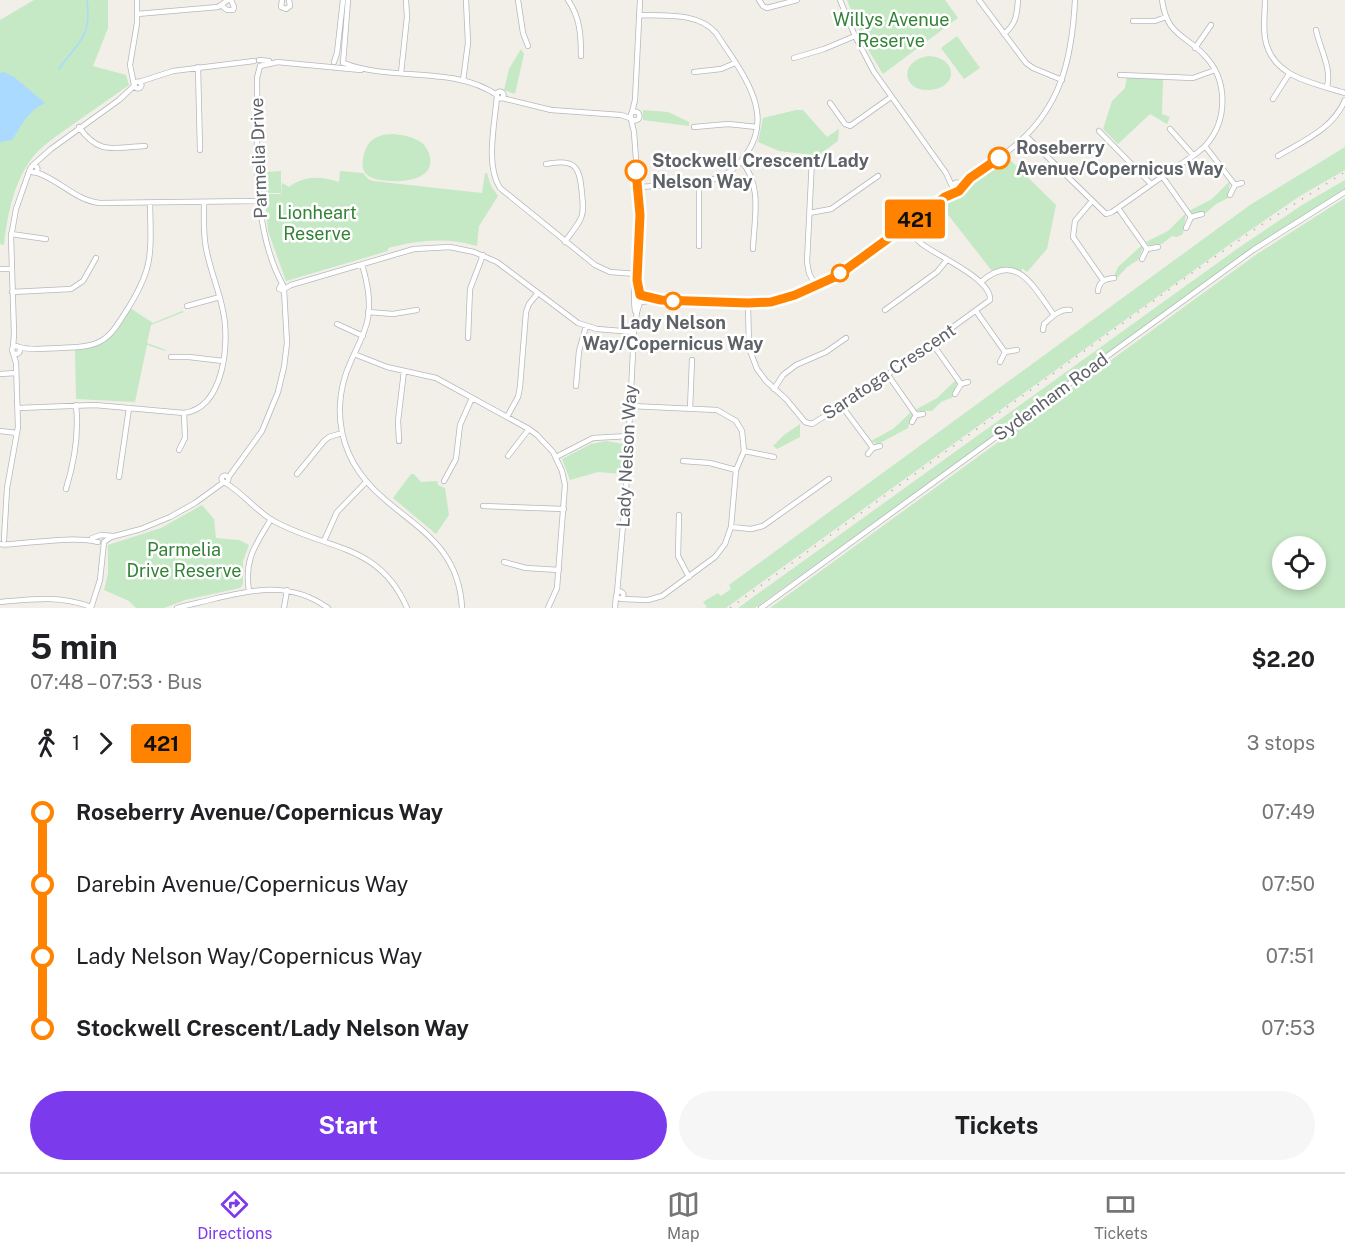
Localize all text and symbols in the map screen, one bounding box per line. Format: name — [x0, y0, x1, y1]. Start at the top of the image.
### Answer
park label: Willys Avenue Reserve — [833, 9, 949, 51]
street label: Parmelia Drive — [246, 97, 271, 219]
place label: Roseberry Avenue/Copernicus Way — [1016, 137, 1224, 179]
marker: Roseberry Avenue/Copernicus Way — [988, 147, 1010, 169]
place label: Stockwell Crescent/Lady Nelson Way — [652, 150, 869, 192]
marker: Stockwell Crescent/Lady Nelson Way — [625, 160, 647, 182]
line badge: 421 — [880, 200, 950, 238]
park label: Lionheart Reserve — [277, 202, 357, 244]
text: 421 — [897, 207, 933, 232]
unlabelled marker — [831, 264, 849, 282]
marker: Lady Nelson Way/Copernicus Way — [664, 292, 682, 310]
place label: Lady Nelson Way/Copernicus Way — [583, 312, 763, 354]
street label: Saratoga Crescent — [818, 319, 959, 424]
street label: Sydenham Road — [990, 348, 1112, 445]
street label: Lady Nelson Way — [612, 384, 641, 528]
map controls — [1272, 536, 1326, 590]
button: locate — [1272, 536, 1326, 590]
park label: Parmelia Drive Reserve — [126, 539, 242, 581]
text: 5 min — [30, 628, 118, 666]
text: $2.20 — [1252, 646, 1315, 672]
text: 07:48 – 07:53 · Bus — [30, 670, 202, 694]
icon: walk — [30, 727, 63, 760]
icon: forward — [89, 727, 122, 760]
text: 1 — [72, 731, 80, 755]
text: 421 — [143, 731, 179, 756]
text: 3 stops — [1247, 731, 1315, 755]
text: Roseberry Avenue/Copernicus Way — [76, 799, 443, 825]
text: 07:49 — [1262, 800, 1315, 824]
text: Darebin Avenue/Copernicus Way — [76, 871, 408, 897]
text: 07:50 — [1262, 872, 1315, 896]
text: Lady Nelson Way/Copernicus Way — [76, 943, 422, 969]
text: 07:51 — [1266, 944, 1315, 968]
text: Stockwell Crescent/Lady Nelson Way — [76, 1015, 469, 1041]
text: 07:53 — [1261, 1016, 1315, 1040]
button: Start — [30, 1091, 667, 1160]
button: Tickets — [679, 1091, 1315, 1160]
tab: Directions — [197, 1188, 272, 1243]
tab: Map — [667, 1188, 700, 1243]
tab: Tickets — [1094, 1188, 1148, 1243]

